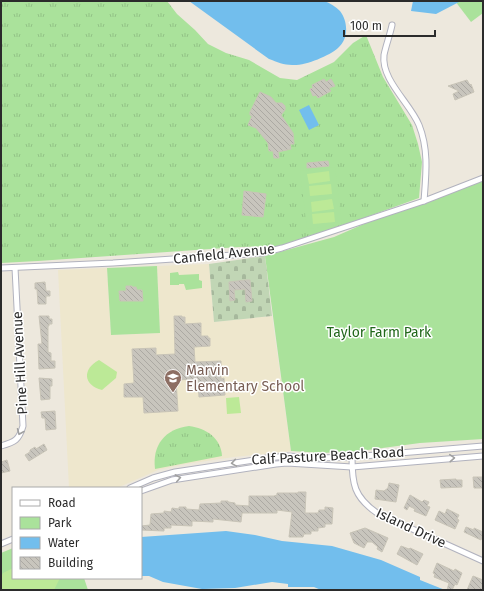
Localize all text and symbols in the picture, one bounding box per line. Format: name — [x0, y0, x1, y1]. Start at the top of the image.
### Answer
scale bar — [344, 12, 435, 38]
text: 100 m — [350, 19, 382, 33]
street label: Canfield Avenue — [172, 240, 276, 268]
street label: Pine Hill Avenue — [9, 311, 31, 415]
park label: Taylor Farm Park — [327, 324, 432, 341]
place label: Marvin Elementary School — [186, 362, 304, 395]
school or university icon: Marvin Elementary School — [163, 368, 183, 393]
one-way arrow — [17, 428, 25, 435]
street label: Calf Pasture Beach Road — [251, 444, 405, 468]
one-way arrow — [449, 453, 455, 462]
one-way arrow — [230, 458, 237, 467]
one-way arrow — [175, 475, 181, 483]
legend — [12, 487, 142, 579]
text: Road — [48, 496, 76, 510]
street label: Island Drive — [373, 504, 449, 552]
text: Park — [48, 516, 72, 530]
text: Water — [48, 536, 80, 550]
text: Building — [48, 556, 94, 570]

